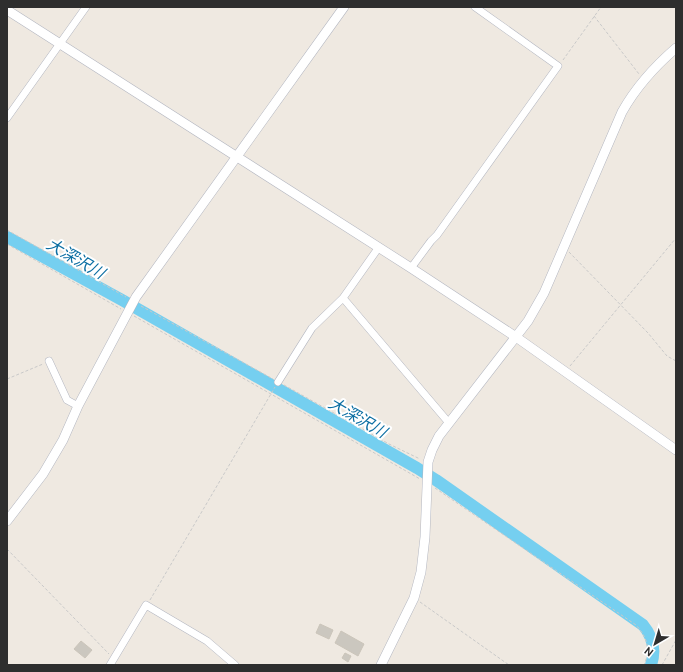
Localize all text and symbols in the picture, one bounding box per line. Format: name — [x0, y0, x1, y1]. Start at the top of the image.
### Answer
water label: 大深沢川 — [43, 234, 110, 284]
water label: 大深沢川 — [325, 393, 392, 443]
north arrow — [635, 624, 675, 664]
text: N — [641, 644, 656, 660]

